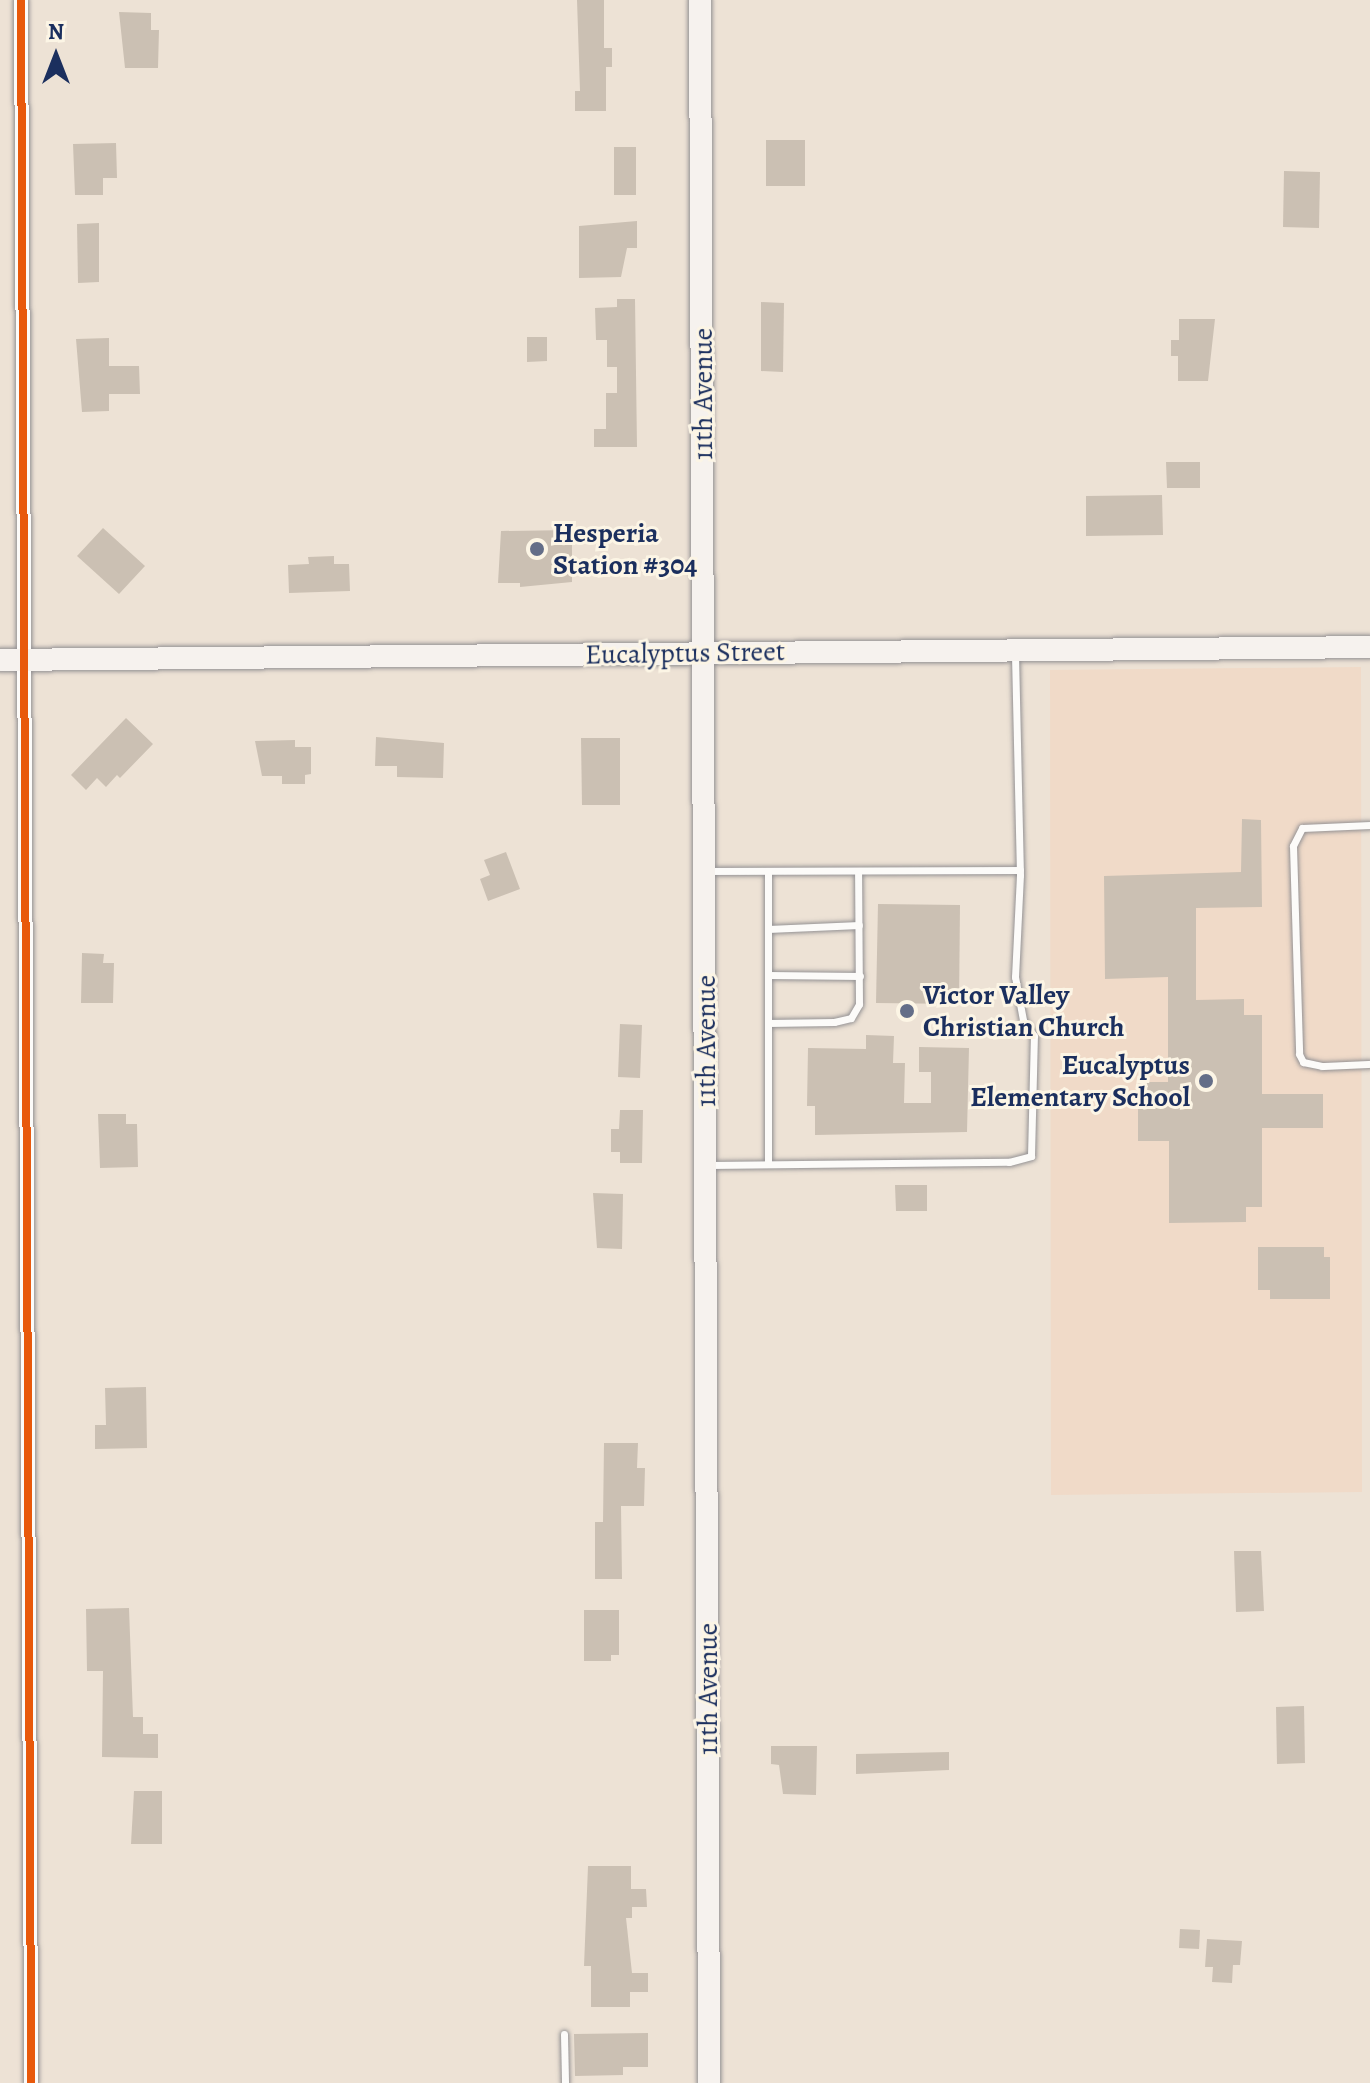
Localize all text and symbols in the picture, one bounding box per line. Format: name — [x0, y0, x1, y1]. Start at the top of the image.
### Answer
north arrow — [16, 16, 96, 96]
text: N — [48, 17, 64, 47]
street label: 11th Avenue — [686, 328, 720, 460]
place label: Hesperia Station #304 — [553, 516, 697, 582]
marker: Hesperia Station #304 — [528, 540, 546, 558]
street label: Eucalyptus Street — [585, 634, 785, 672]
street label: 11th Avenue — [689, 975, 723, 1107]
place label: Victor Valley Christian Church — [923, 978, 1125, 1044]
marker: Victor Valley Christian Church — [898, 1002, 916, 1020]
place label: Eucalyptus Elementary School — [970, 1048, 1190, 1114]
marker: Eucalyptus Elementary School — [1197, 1072, 1215, 1090]
street label: 11th Avenue — [691, 1623, 725, 1755]

